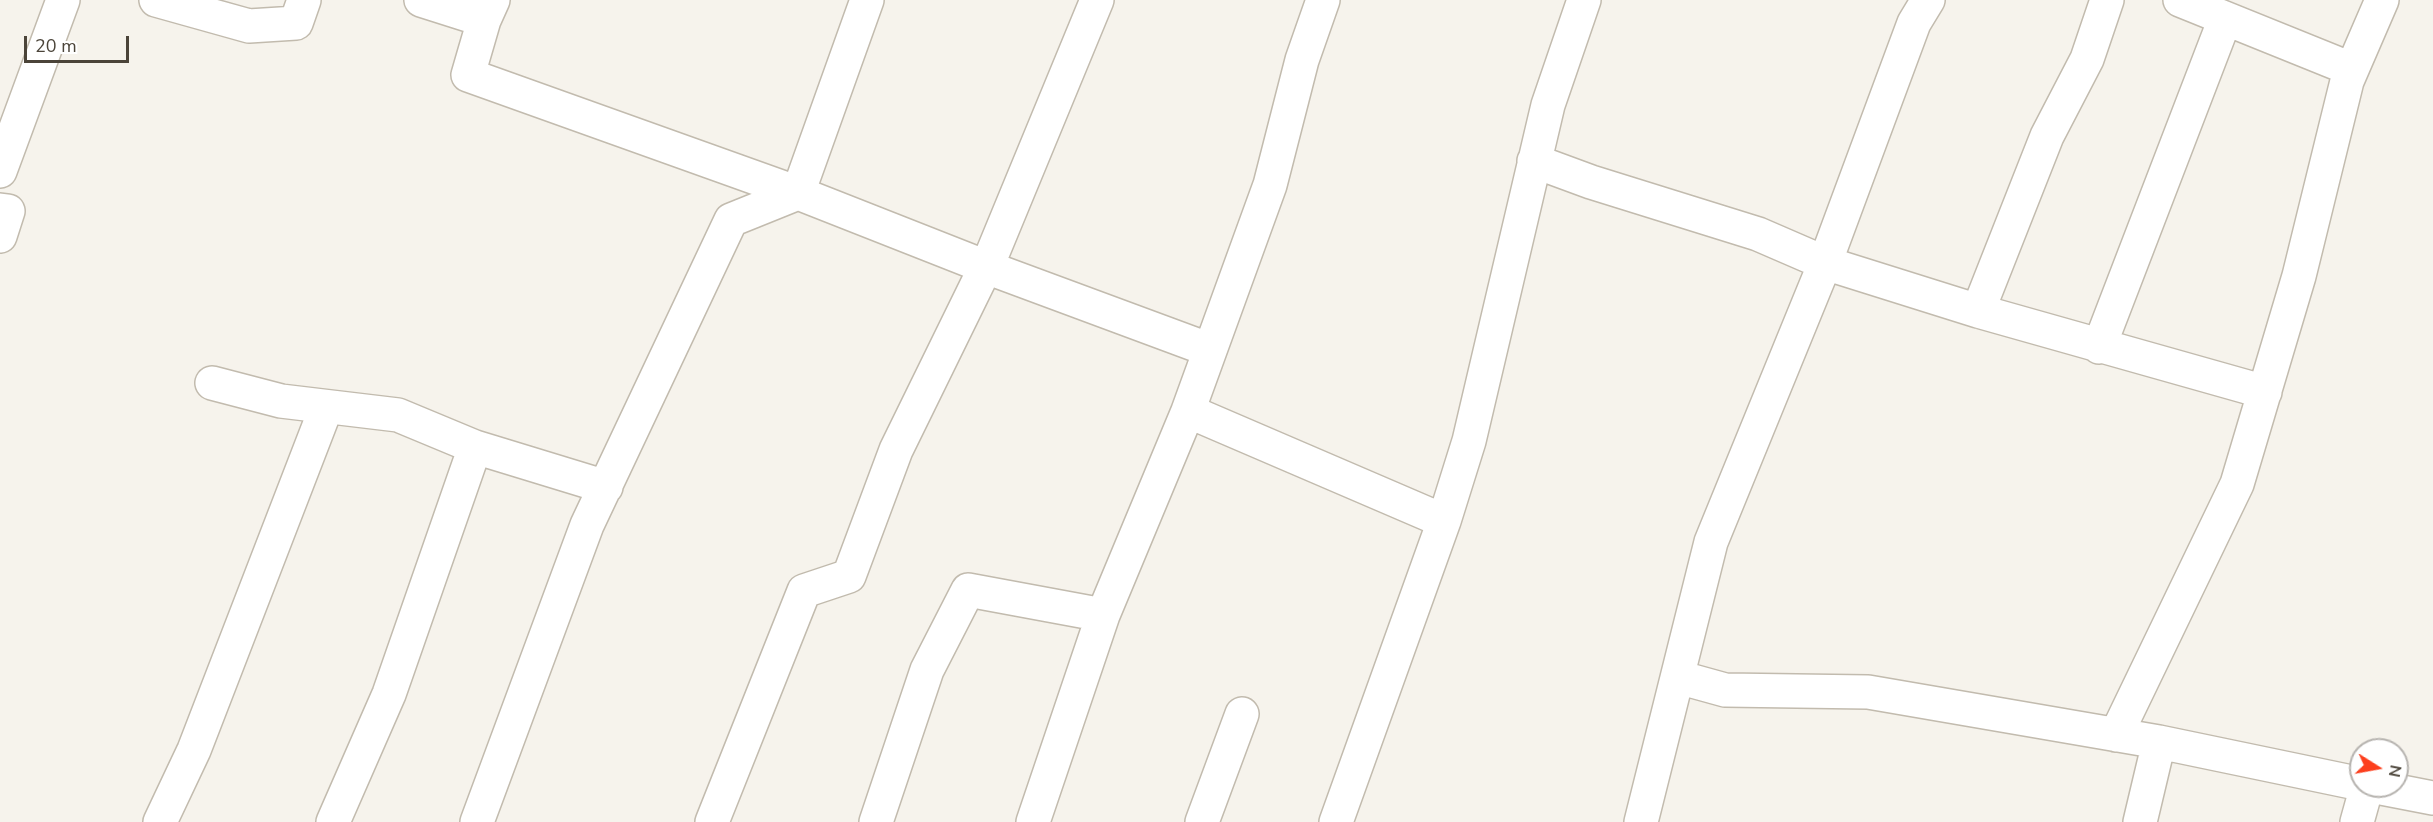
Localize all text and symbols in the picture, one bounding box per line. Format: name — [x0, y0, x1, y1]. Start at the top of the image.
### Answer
scale bar — [27, 24, 132, 62]
text: 20 m — [35, 34, 77, 58]
north arrow — [2349, 738, 2409, 798]
text: N — [2383, 763, 2407, 779]

